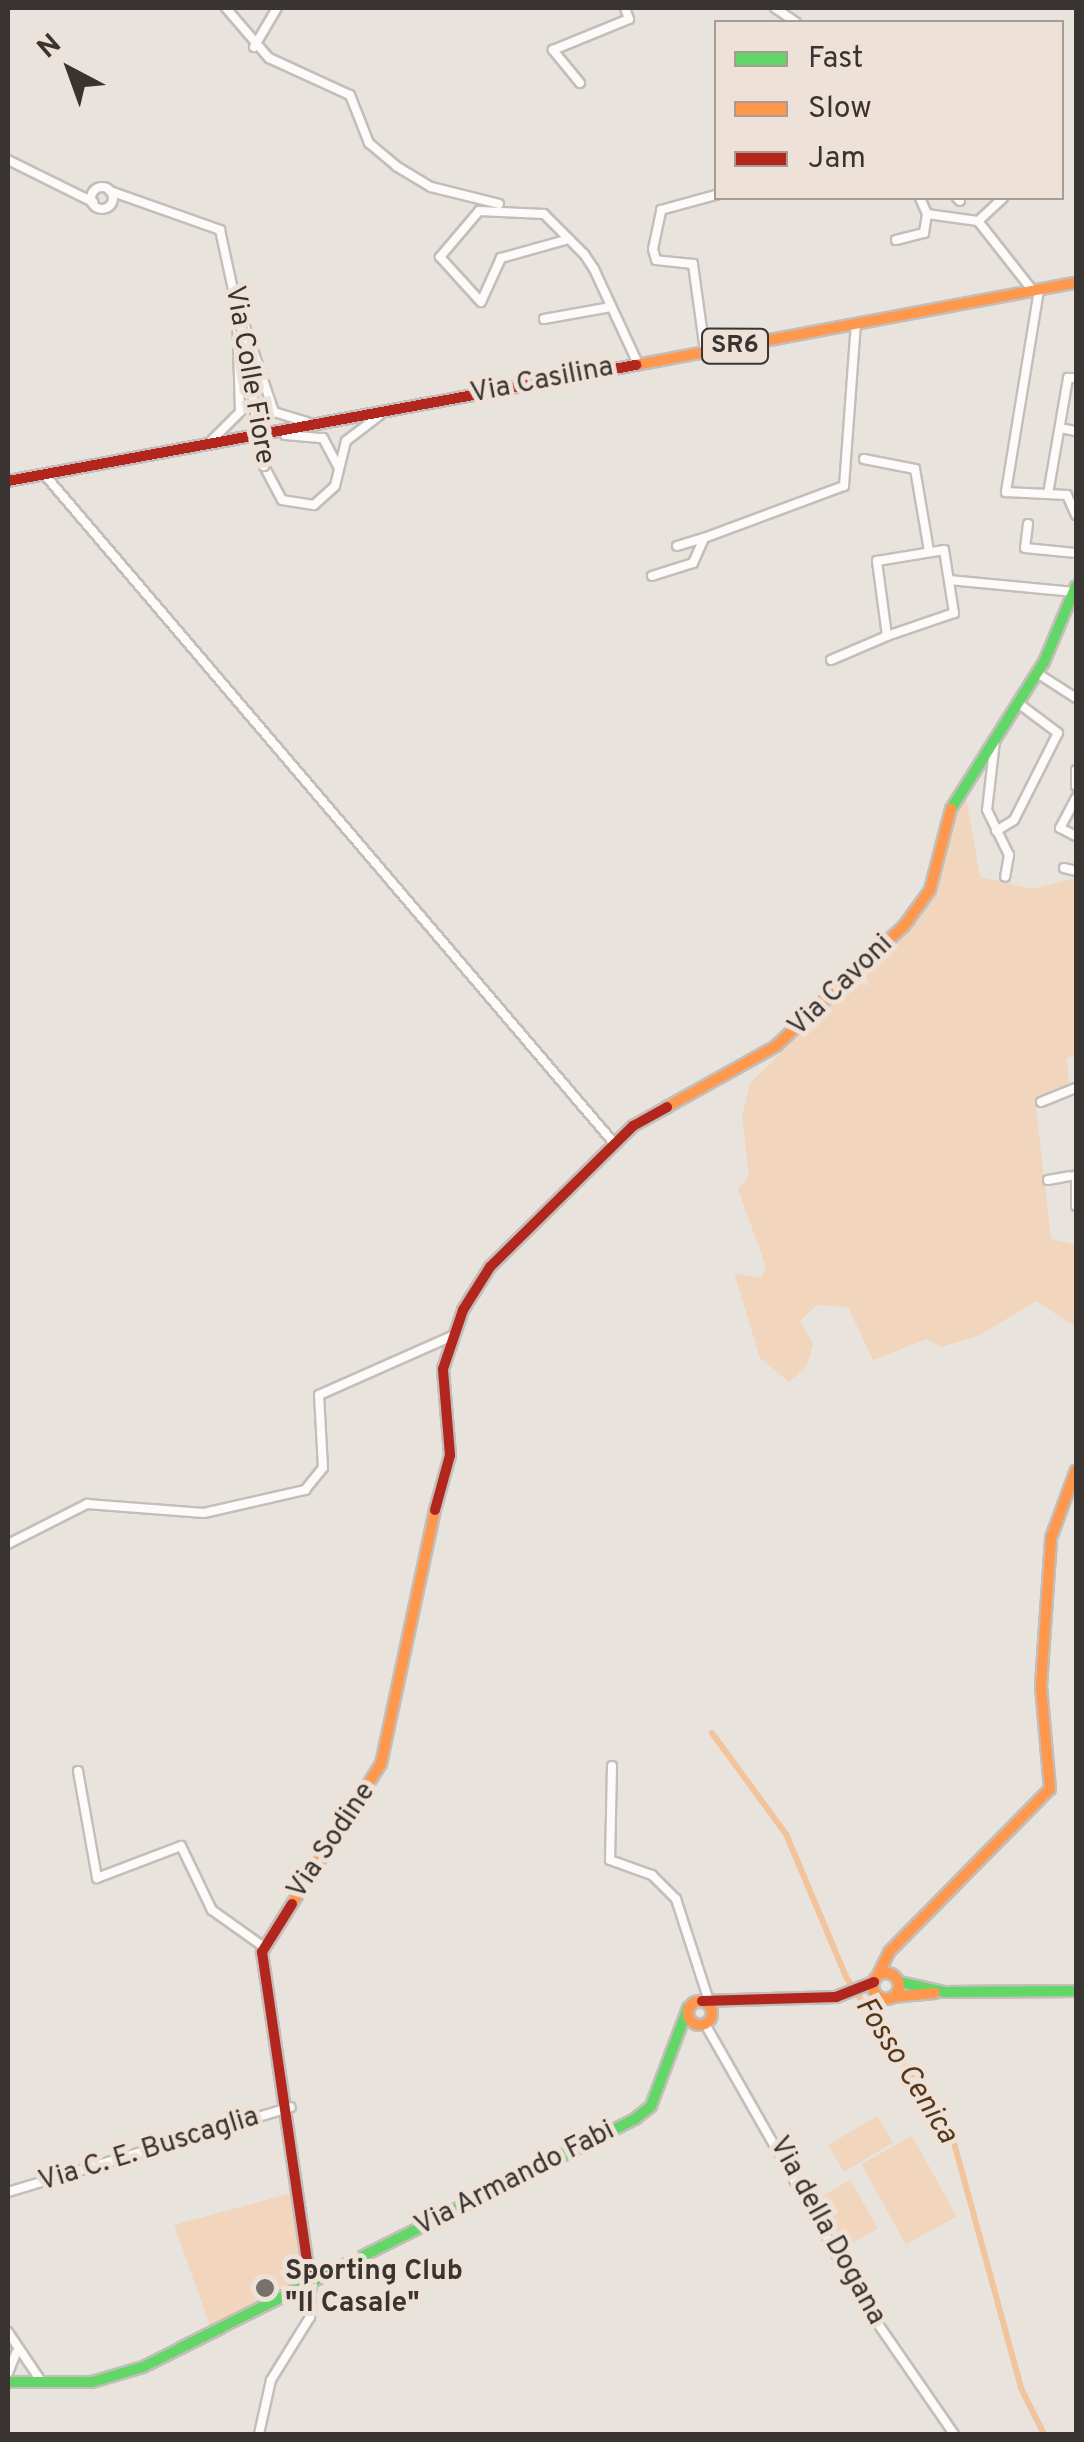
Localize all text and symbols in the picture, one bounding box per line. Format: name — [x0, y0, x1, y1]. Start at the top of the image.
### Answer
north arrow — [20, 20, 120, 120]
legend — [714, 20, 1064, 200]
text: N — [31, 27, 70, 68]
text: Fast — [808, 41, 863, 78]
text: Slow — [808, 91, 872, 128]
text: Jam — [808, 141, 866, 178]
street label: Via Colle Fiore — [217, 283, 281, 467]
road number: SR6 — [700, 326, 770, 366]
street label: Via Casilina — [468, 351, 616, 411]
street label: Via Cavoni — [782, 928, 900, 1044]
street label: Via Sodine — [281, 1776, 383, 1906]
water label: Fosso Cenica — [846, 1991, 964, 2151]
street label: Via C. E. Buscaglia — [35, 2101, 263, 2199]
street label: Via Armando Fabi — [409, 2114, 621, 2244]
street label: Via della Dogana — [761, 2131, 893, 2331]
place label: Sporting Club "Il Casale" — [285, 2255, 463, 2321]
marker: Sporting Club "Il Casale" — [254, 2277, 276, 2299]

